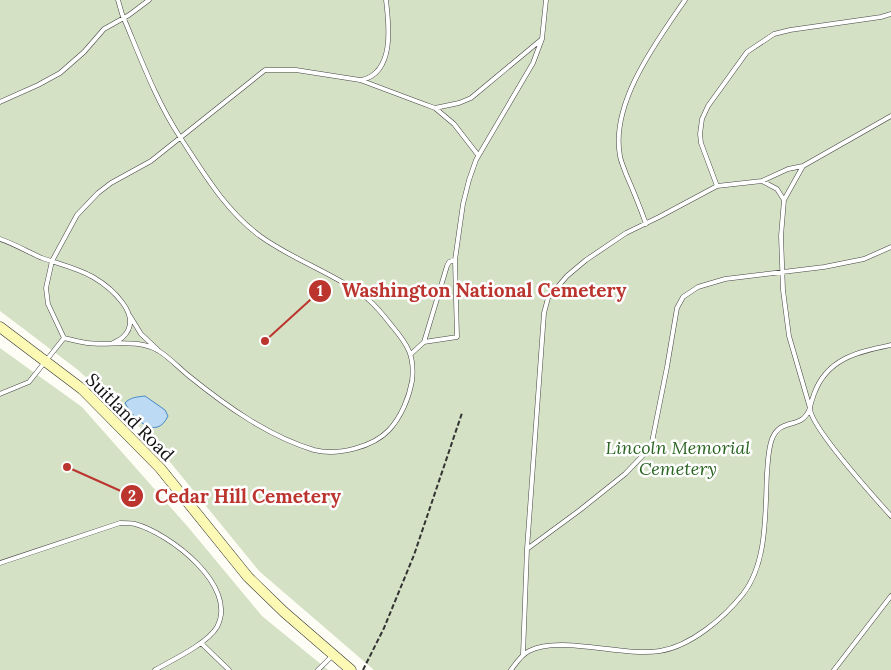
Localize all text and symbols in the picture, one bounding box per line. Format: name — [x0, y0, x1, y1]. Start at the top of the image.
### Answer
callout: Washington National Cemetery — [307, 274, 637, 308]
text: Washington National Cemetery — [342, 278, 627, 302]
text: 1 — [317, 281, 323, 300]
street label: Suitland Road — [81, 368, 179, 466]
park label: Lincoln Memorial Cemetery — [606, 436, 750, 480]
callout: Cedar Hill Cemetery — [120, 479, 350, 513]
text: Cedar Hill Cemetery — [155, 484, 341, 508]
text: 2 — [128, 486, 136, 505]

